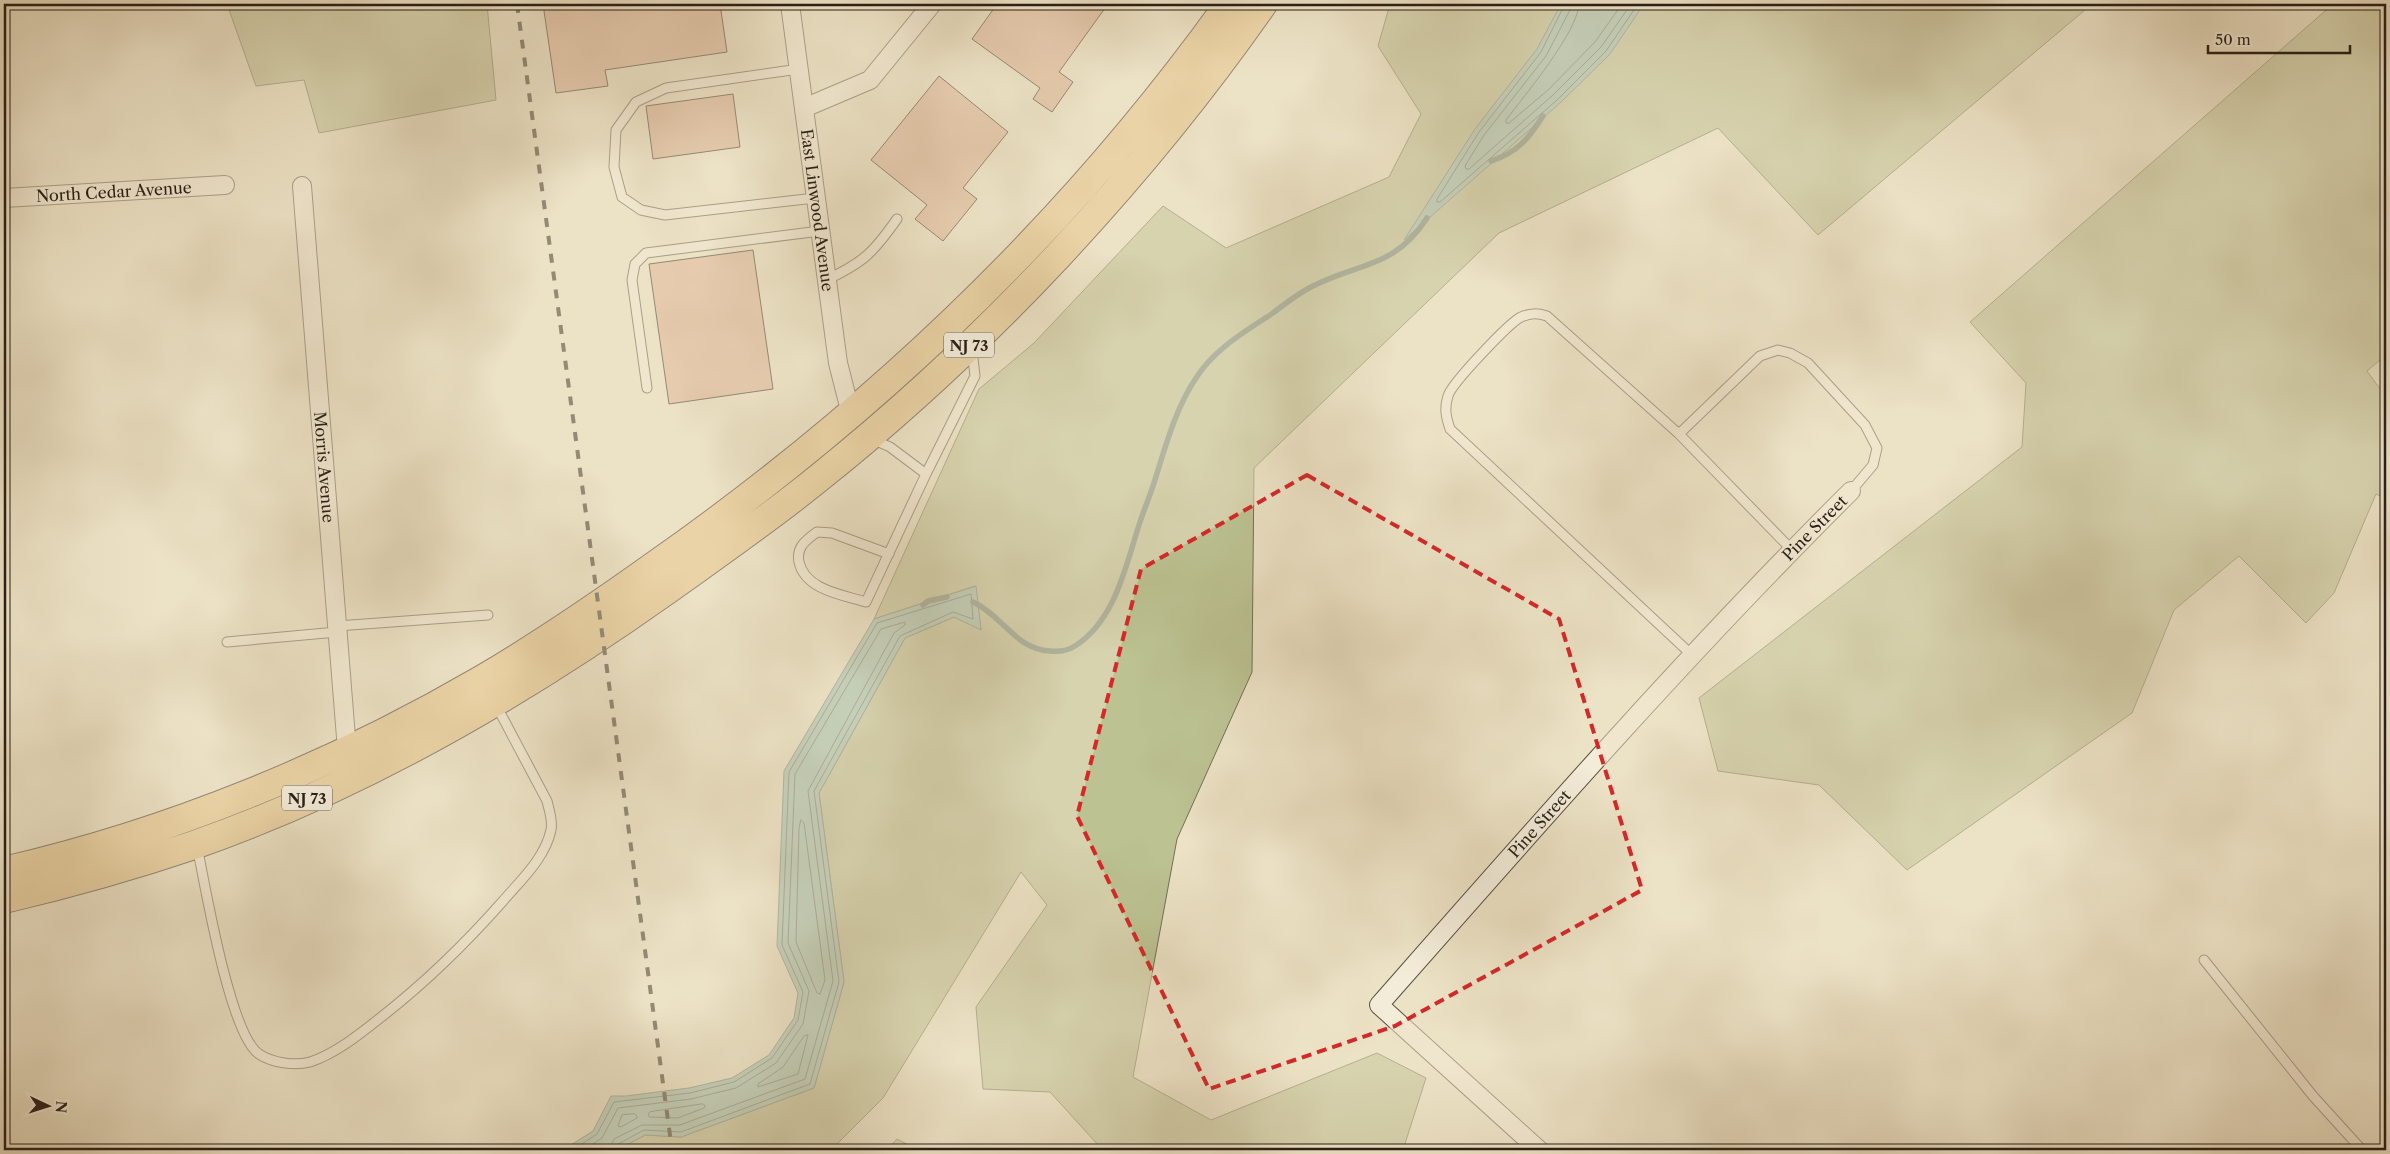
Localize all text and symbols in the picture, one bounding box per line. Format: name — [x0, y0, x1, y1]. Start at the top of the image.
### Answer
scale bar — [2208, 22, 2350, 54]
text: 50 m — [2215, 30, 2251, 49]
street label: East Linwood Avenue — [797, 128, 838, 293]
street label: North Cedar Avenue — [35, 177, 192, 206]
road number: NJ 73 — [944, 332, 994, 358]
street label: Morris Avenue — [310, 411, 339, 523]
street label: Pine Street — [1778, 491, 1851, 565]
street label: Pine Street — [1504, 785, 1575, 862]
road number: NJ 73 — [282, 786, 332, 810]
north arrow — [22, 1082, 72, 1132]
text: N — [52, 1100, 70, 1114]

